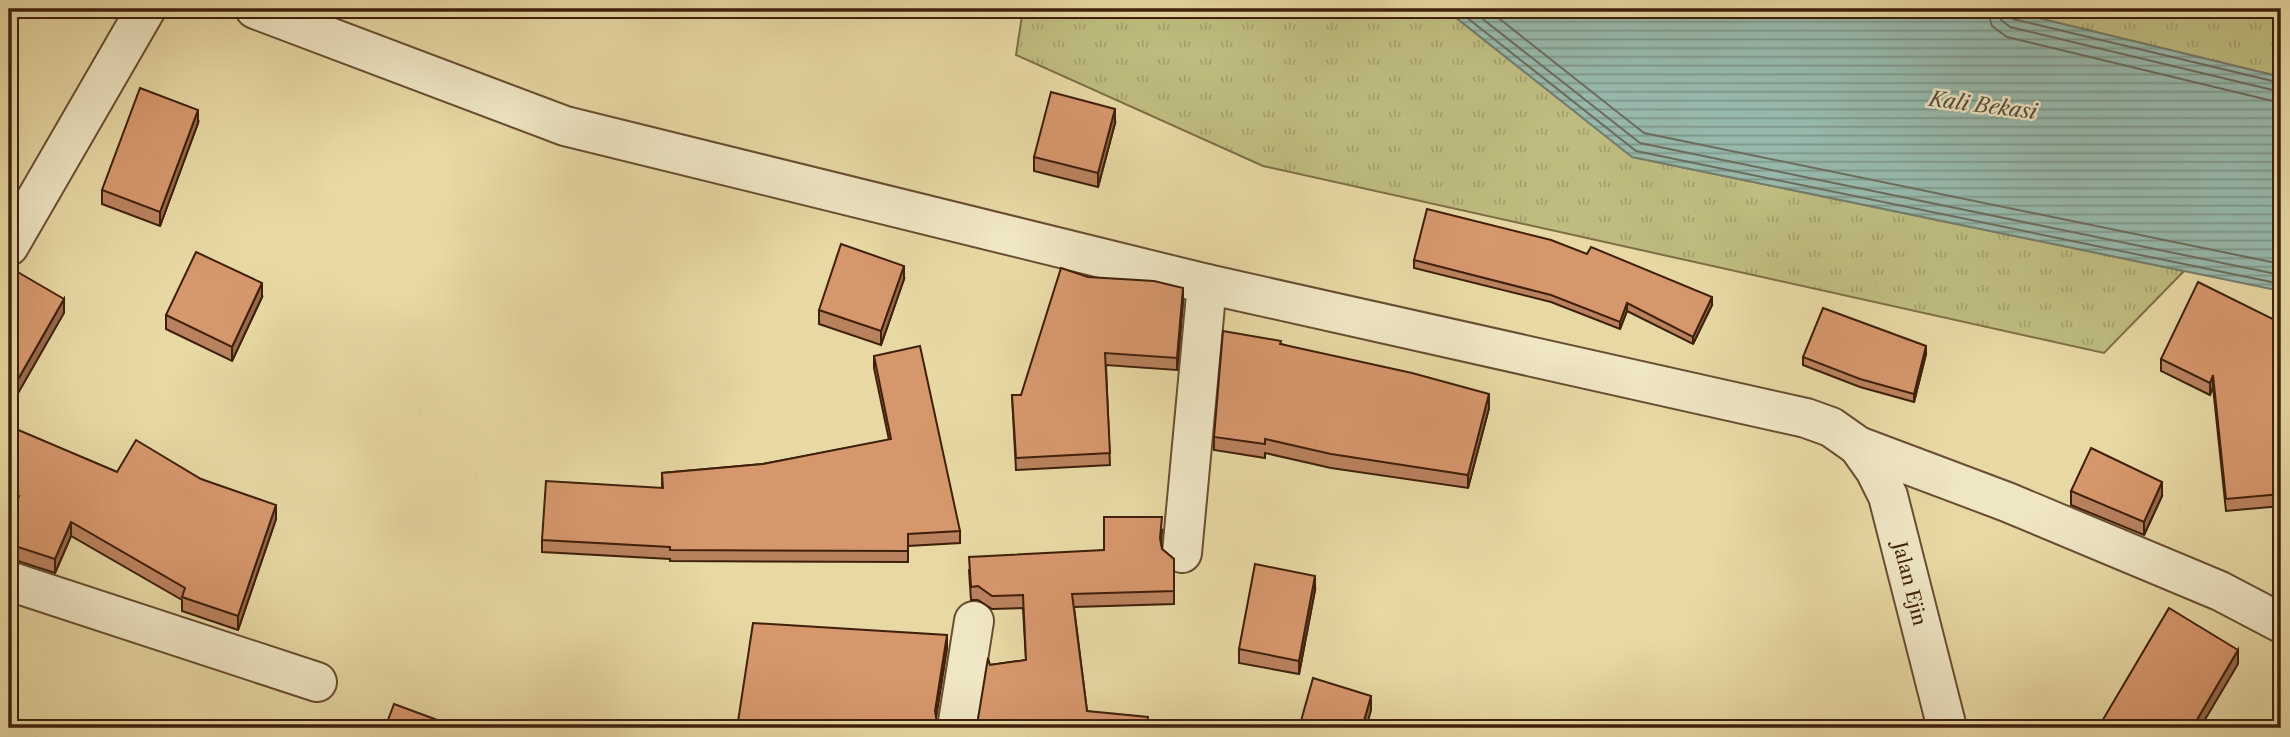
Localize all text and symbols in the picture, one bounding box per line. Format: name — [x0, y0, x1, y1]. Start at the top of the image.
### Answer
water label: Kali Bekasi — [1926, 86, 2040, 124]
street label: Jalan Ejin — [1888, 537, 1932, 628]

